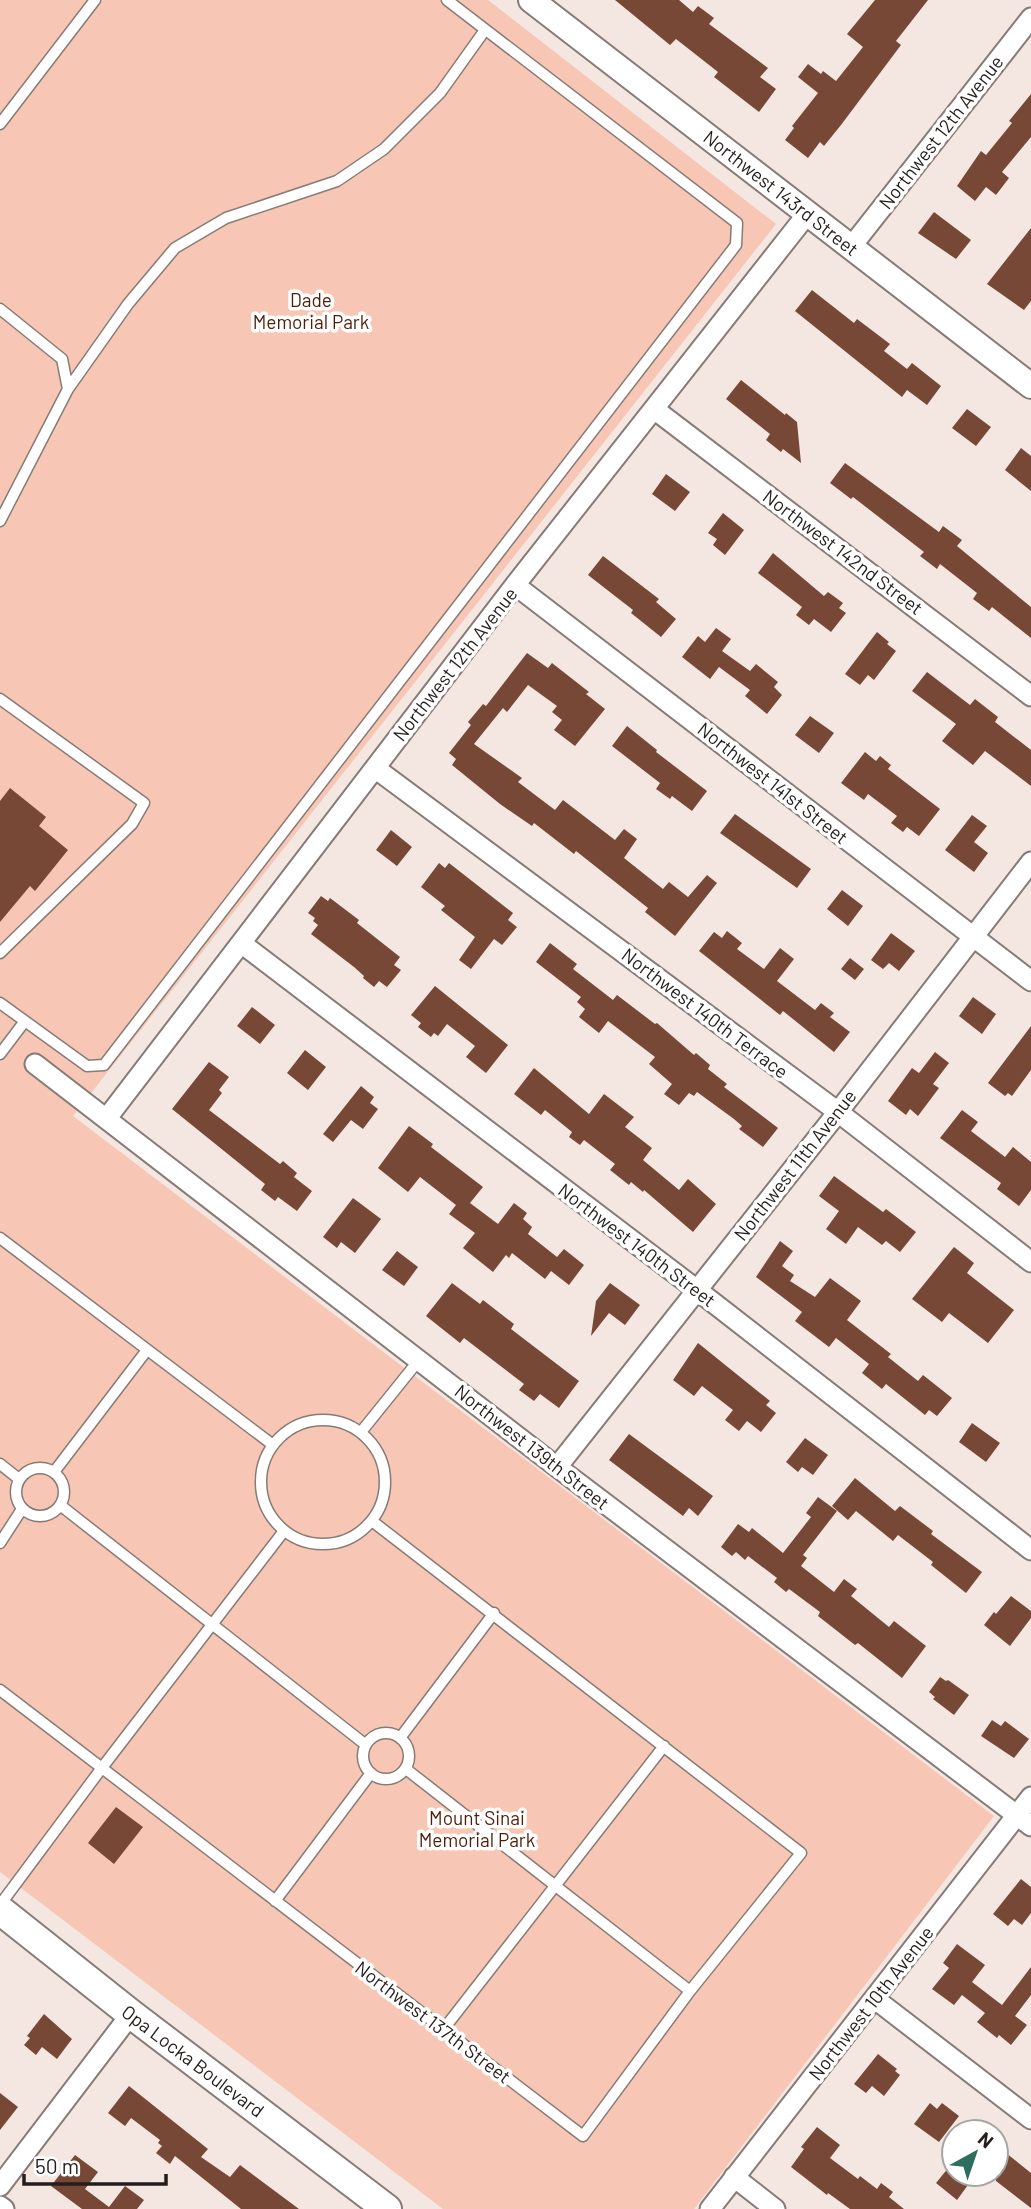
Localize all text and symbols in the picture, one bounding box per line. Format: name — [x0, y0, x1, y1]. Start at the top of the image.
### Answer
street label: Northwest 12th Avenue — [873, 50, 1008, 213]
street label: Northwest 143rd Street — [699, 125, 863, 260]
park label: Dade Memorial Park — [253, 288, 369, 333]
street label: Northwest 142nd Street — [759, 484, 928, 619]
street label: Northwest 12th Avenue — [387, 582, 522, 745]
street label: Northwest 141st Street — [694, 717, 853, 848]
street label: Northwest 140th Terrace — [618, 943, 793, 1083]
street label: Northwest 11th Avenue — [729, 1085, 861, 1245]
street label: Northwest 140th Street — [554, 1178, 721, 1311]
street label: Northwest 139th Street — [450, 1379, 614, 1514]
park label: Mount Sinai Memorial Park — [419, 1806, 535, 1851]
street label: Northwest 10th Avenue — [803, 1921, 938, 2084]
street label: Northwest 137th Street — [351, 1956, 516, 2088]
street label: Opa Locka Boulevard — [118, 2000, 269, 2122]
north arrow — [940, 2118, 1010, 2188]
text: N — [974, 2127, 998, 2152]
scale bar — [24, 2142, 166, 2186]
text: 50 m — [35, 2153, 79, 2178]

